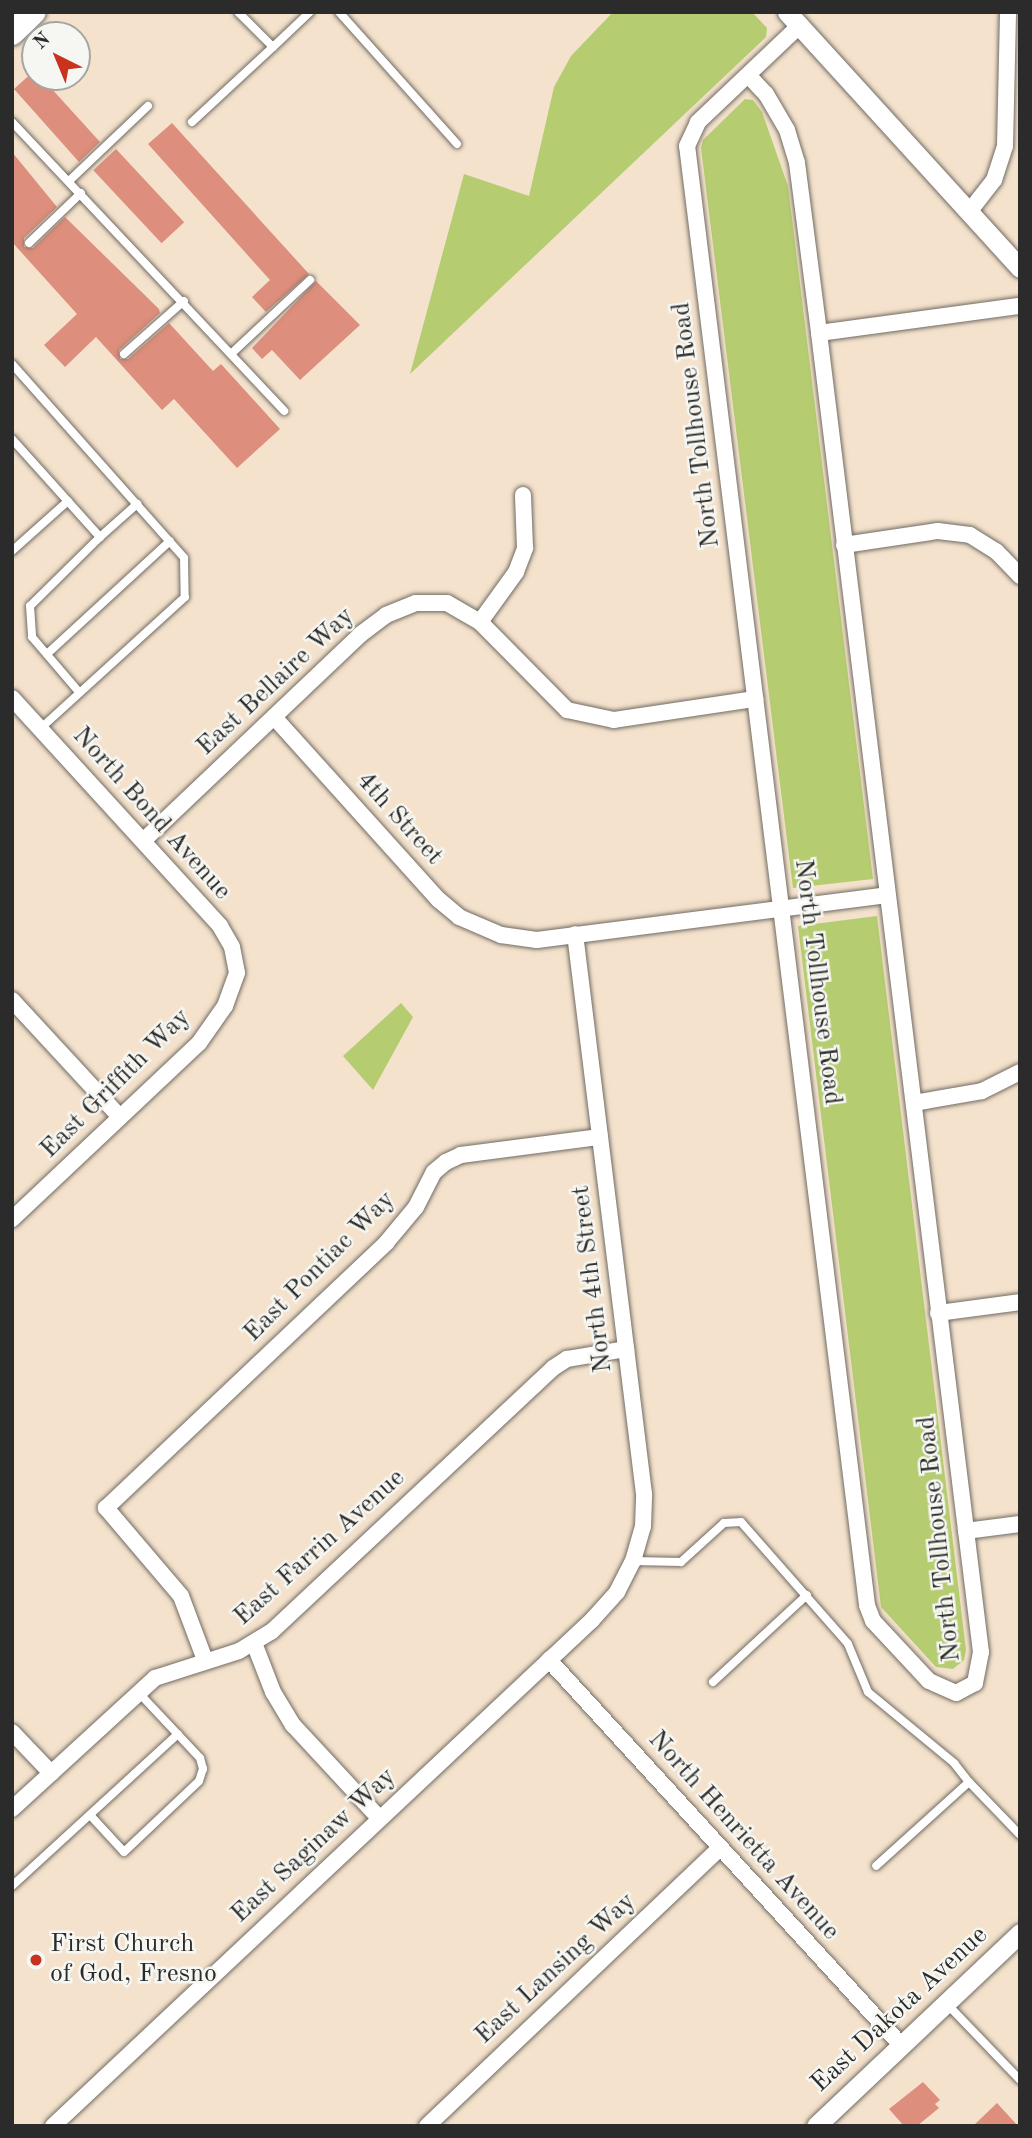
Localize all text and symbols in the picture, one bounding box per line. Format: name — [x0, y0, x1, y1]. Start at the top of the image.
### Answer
north arrow — [21, 21, 91, 91]
text: N — [31, 30, 54, 54]
street label: North Tollhouse Road — [666, 300, 728, 550]
street label: East Bellaire Way — [191, 601, 361, 763]
street label: North Bond Avenue — [65, 721, 237, 907]
street label: 4th Street — [349, 766, 449, 872]
street label: North Tollhouse Road — [786, 857, 848, 1107]
street label: East Griffith Way — [34, 1002, 198, 1166]
street label: North 4th Street — [566, 1183, 620, 1375]
street label: East Pontiac Way — [238, 1185, 402, 1349]
street label: North Tollhouse Road — [912, 1414, 968, 1664]
street label: East Farrin Avenue — [228, 1463, 412, 1633]
street label: North Henrietta Avenue — [641, 1725, 845, 1947]
street label: East Saginaw Way — [225, 1762, 403, 1930]
street label: East Lansing Way — [469, 1887, 643, 2051]
street label: East Dakota Avenue — [805, 1920, 995, 2100]
place label: First Church of God, Fresno — [50, 1929, 217, 1990]
marker: First Church of God, Fresno — [28, 1952, 44, 1968]

